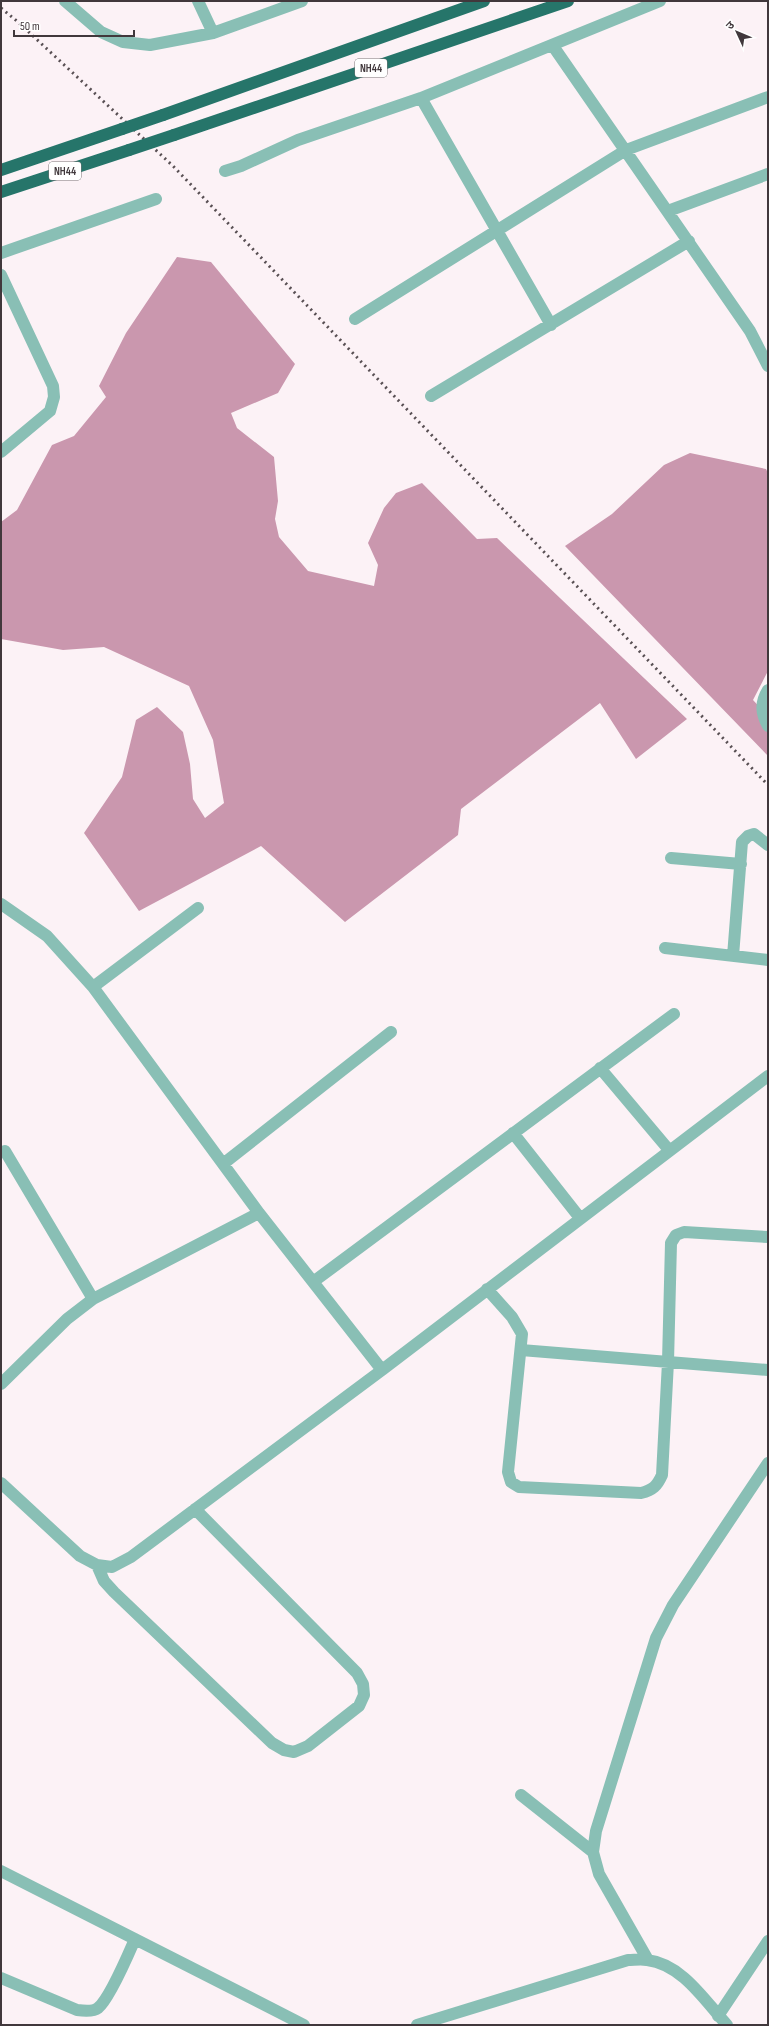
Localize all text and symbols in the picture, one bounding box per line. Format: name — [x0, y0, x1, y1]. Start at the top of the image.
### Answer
scale bar — [14, 12, 134, 38]
north arrow — [717, 12, 757, 52]
text: उ — [723, 18, 737, 32]
text: 50 m — [20, 19, 40, 34]
road number: NH44 — [355, 59, 387, 77]
road number: NH44 — [49, 162, 81, 180]

